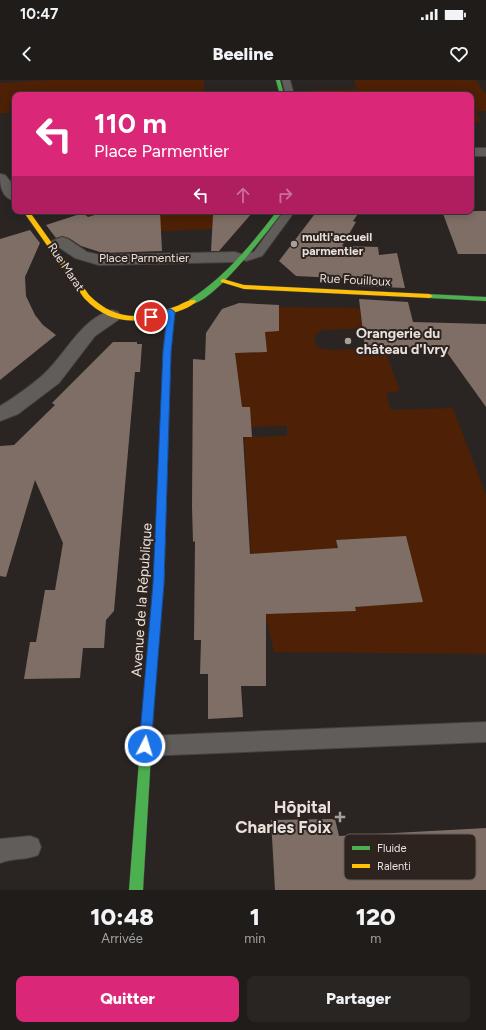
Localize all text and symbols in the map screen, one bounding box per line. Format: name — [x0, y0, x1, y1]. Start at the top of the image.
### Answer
text: 10:47 — [20, 5, 58, 23]
icon: back — [16, 43, 38, 65]
text: Beeline — [212, 43, 274, 65]
icon: heart — [448, 43, 470, 65]
text: 110 m — [94, 106, 167, 140]
icon: left — [28, 108, 80, 160]
text: Place Parmentier — [94, 140, 229, 162]
icon: left — [190, 184, 212, 206]
icon: ahead — [232, 184, 254, 206]
icon: right — [274, 184, 296, 206]
place label: multi'accueil parmentier — [302, 230, 372, 258]
marker: multi'accueil parmentier — [289, 239, 299, 249]
street label: Rue Marat — [45, 240, 87, 294]
street label: Place Parmentier — [99, 251, 189, 265]
street label: Rue Fouilloux — [319, 271, 391, 289]
pin — [134, 300, 168, 334]
icon: arrive — [140, 306, 162, 328]
place label: Orangerie du château d'Ivry — [356, 325, 449, 358]
marker: Orangerie du château d'Ivry — [343, 336, 353, 346]
street label: Avenue de la République — [128, 522, 156, 678]
position arrow — [124, 725, 166, 767]
place label: Hôpital Charles Foix — [235, 797, 331, 837]
marker: Hôpital Charles Foix — [334, 811, 346, 823]
legend — [344, 834, 476, 880]
text: Fluide — [377, 842, 407, 855]
text: Ralenti — [377, 860, 411, 873]
text: 10:48 — [90, 902, 154, 931]
text: 1 — [250, 902, 260, 931]
text: 120 — [356, 902, 396, 931]
text: Arrivée — [101, 931, 143, 946]
text: min — [244, 931, 266, 946]
text: m — [370, 931, 381, 946]
button: Quitter — [16, 976, 239, 1022]
button: Partager — [247, 976, 470, 1022]

